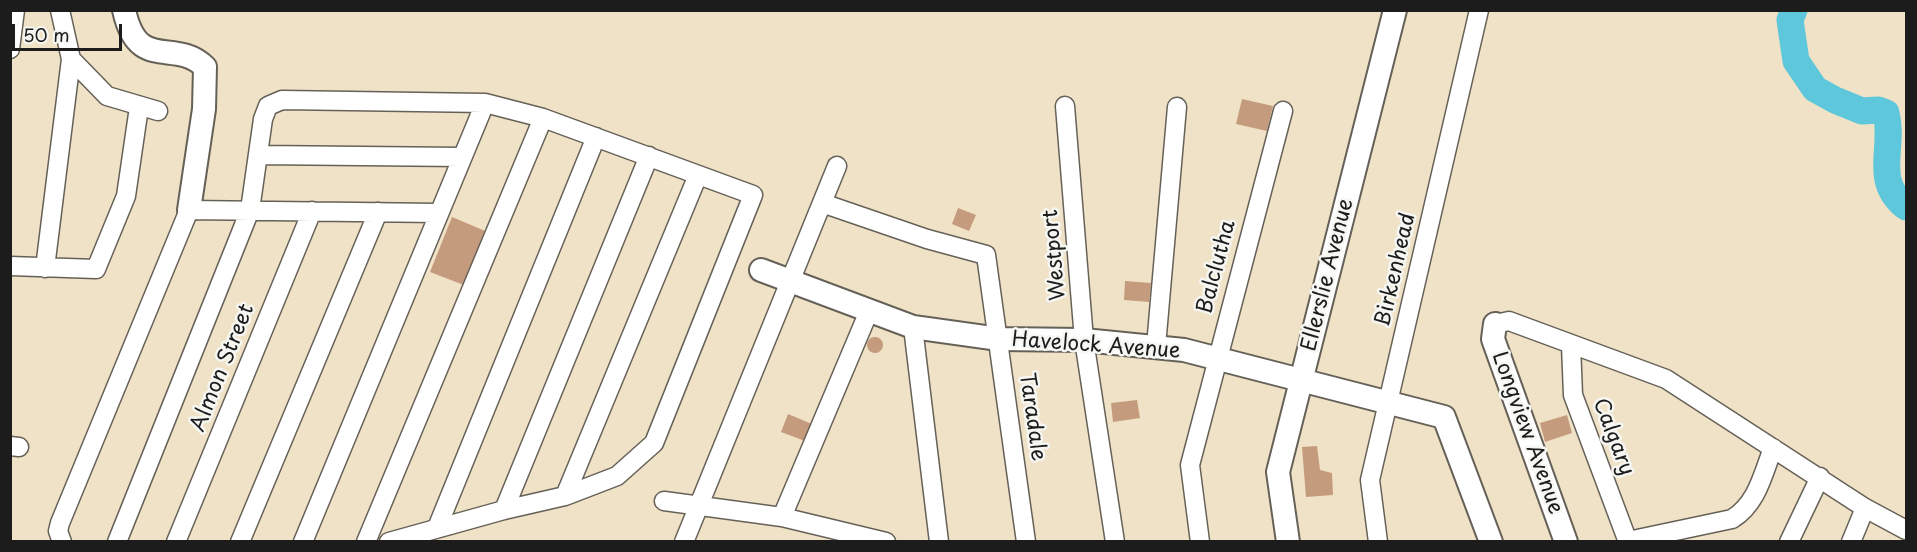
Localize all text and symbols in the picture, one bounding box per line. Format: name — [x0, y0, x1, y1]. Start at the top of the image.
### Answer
scale bar — [15, 12, 124, 50]
text: 50 m — [23, 21, 70, 48]
street label: Ellerslie Avenue — [1297, 196, 1359, 354]
street label: Westport — [1038, 208, 1072, 302]
street label: Birkenhead — [1371, 211, 1421, 329]
street label: Balclutha — [1192, 218, 1242, 316]
street label: Almon Street — [186, 301, 260, 435]
street label: Havelock Avenue — [1011, 328, 1181, 364]
street label: Longview Avenue — [1486, 348, 1568, 518]
street label: Taradale — [1013, 371, 1051, 463]
street label: Calgary — [1587, 395, 1639, 479]

